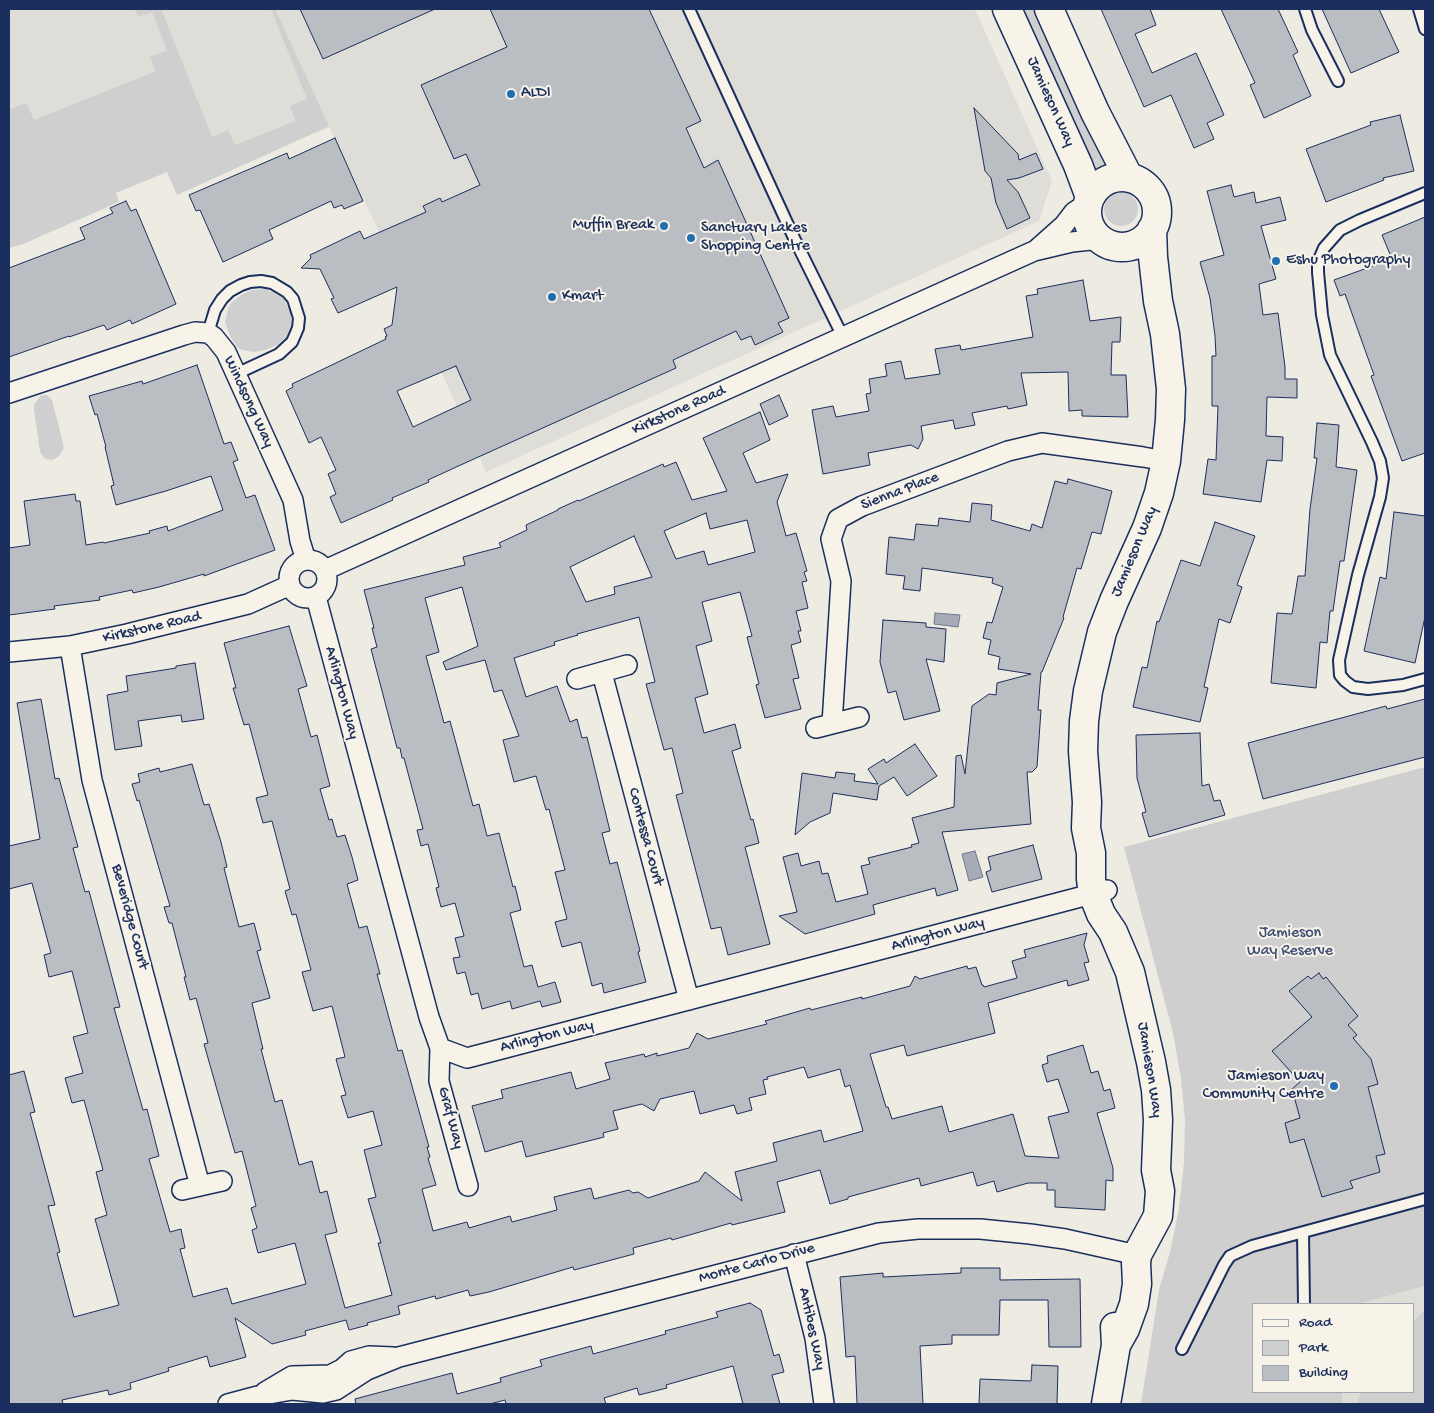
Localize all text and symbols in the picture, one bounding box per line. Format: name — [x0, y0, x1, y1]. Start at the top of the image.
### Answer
street label: Jamieson Way — [1022, 54, 1078, 150]
place label: ALDI — [521, 84, 551, 104]
marker: ALDI — [505, 88, 517, 100]
place label: Muffin Break — [573, 216, 654, 236]
place label: Sanctuary Lakes Shopping Centre — [701, 219, 810, 257]
marker: Muffin Break — [658, 220, 670, 232]
marker: Sanctuary Lakes Shopping Centre — [685, 232, 697, 244]
place label: Eshu Photography — [1286, 251, 1410, 271]
marker: Eshu Photography — [1270, 255, 1282, 267]
place label: Kmart — [562, 287, 603, 307]
marker: Kmart — [546, 291, 558, 303]
street label: Windsong Way — [218, 353, 278, 451]
street label: Kirkstone Road — [629, 382, 729, 440]
street label: Sienna Place — [858, 468, 942, 516]
street label: Jamieson Way — [1107, 504, 1163, 600]
street label: Kirkstone Road — [101, 607, 203, 649]
street label: Arlington Way — [319, 644, 363, 742]
street label: Contessa Court — [623, 786, 667, 888]
street label: Beveridge Court — [106, 862, 152, 972]
street label: Arlington Way — [889, 913, 987, 957]
park label: Jamieson Way Reserve — [1247, 924, 1333, 962]
street label: Arlington Way — [498, 1016, 596, 1058]
street label: Jamieson Way — [1132, 1021, 1166, 1119]
place label: Jamieson Way Community Centre — [1203, 1067, 1324, 1105]
marker: Jamieson Way Community Centre — [1328, 1080, 1340, 1092]
street label: Graf Way — [432, 1085, 468, 1151]
street label: Monte Carlo Drive — [697, 1239, 817, 1289]
street label: Antibes Way — [793, 1286, 829, 1372]
legend — [1252, 1303, 1414, 1393]
text: Road — [1299, 1314, 1332, 1332]
text: Park — [1299, 1339, 1328, 1357]
text: Building — [1299, 1364, 1348, 1382]

